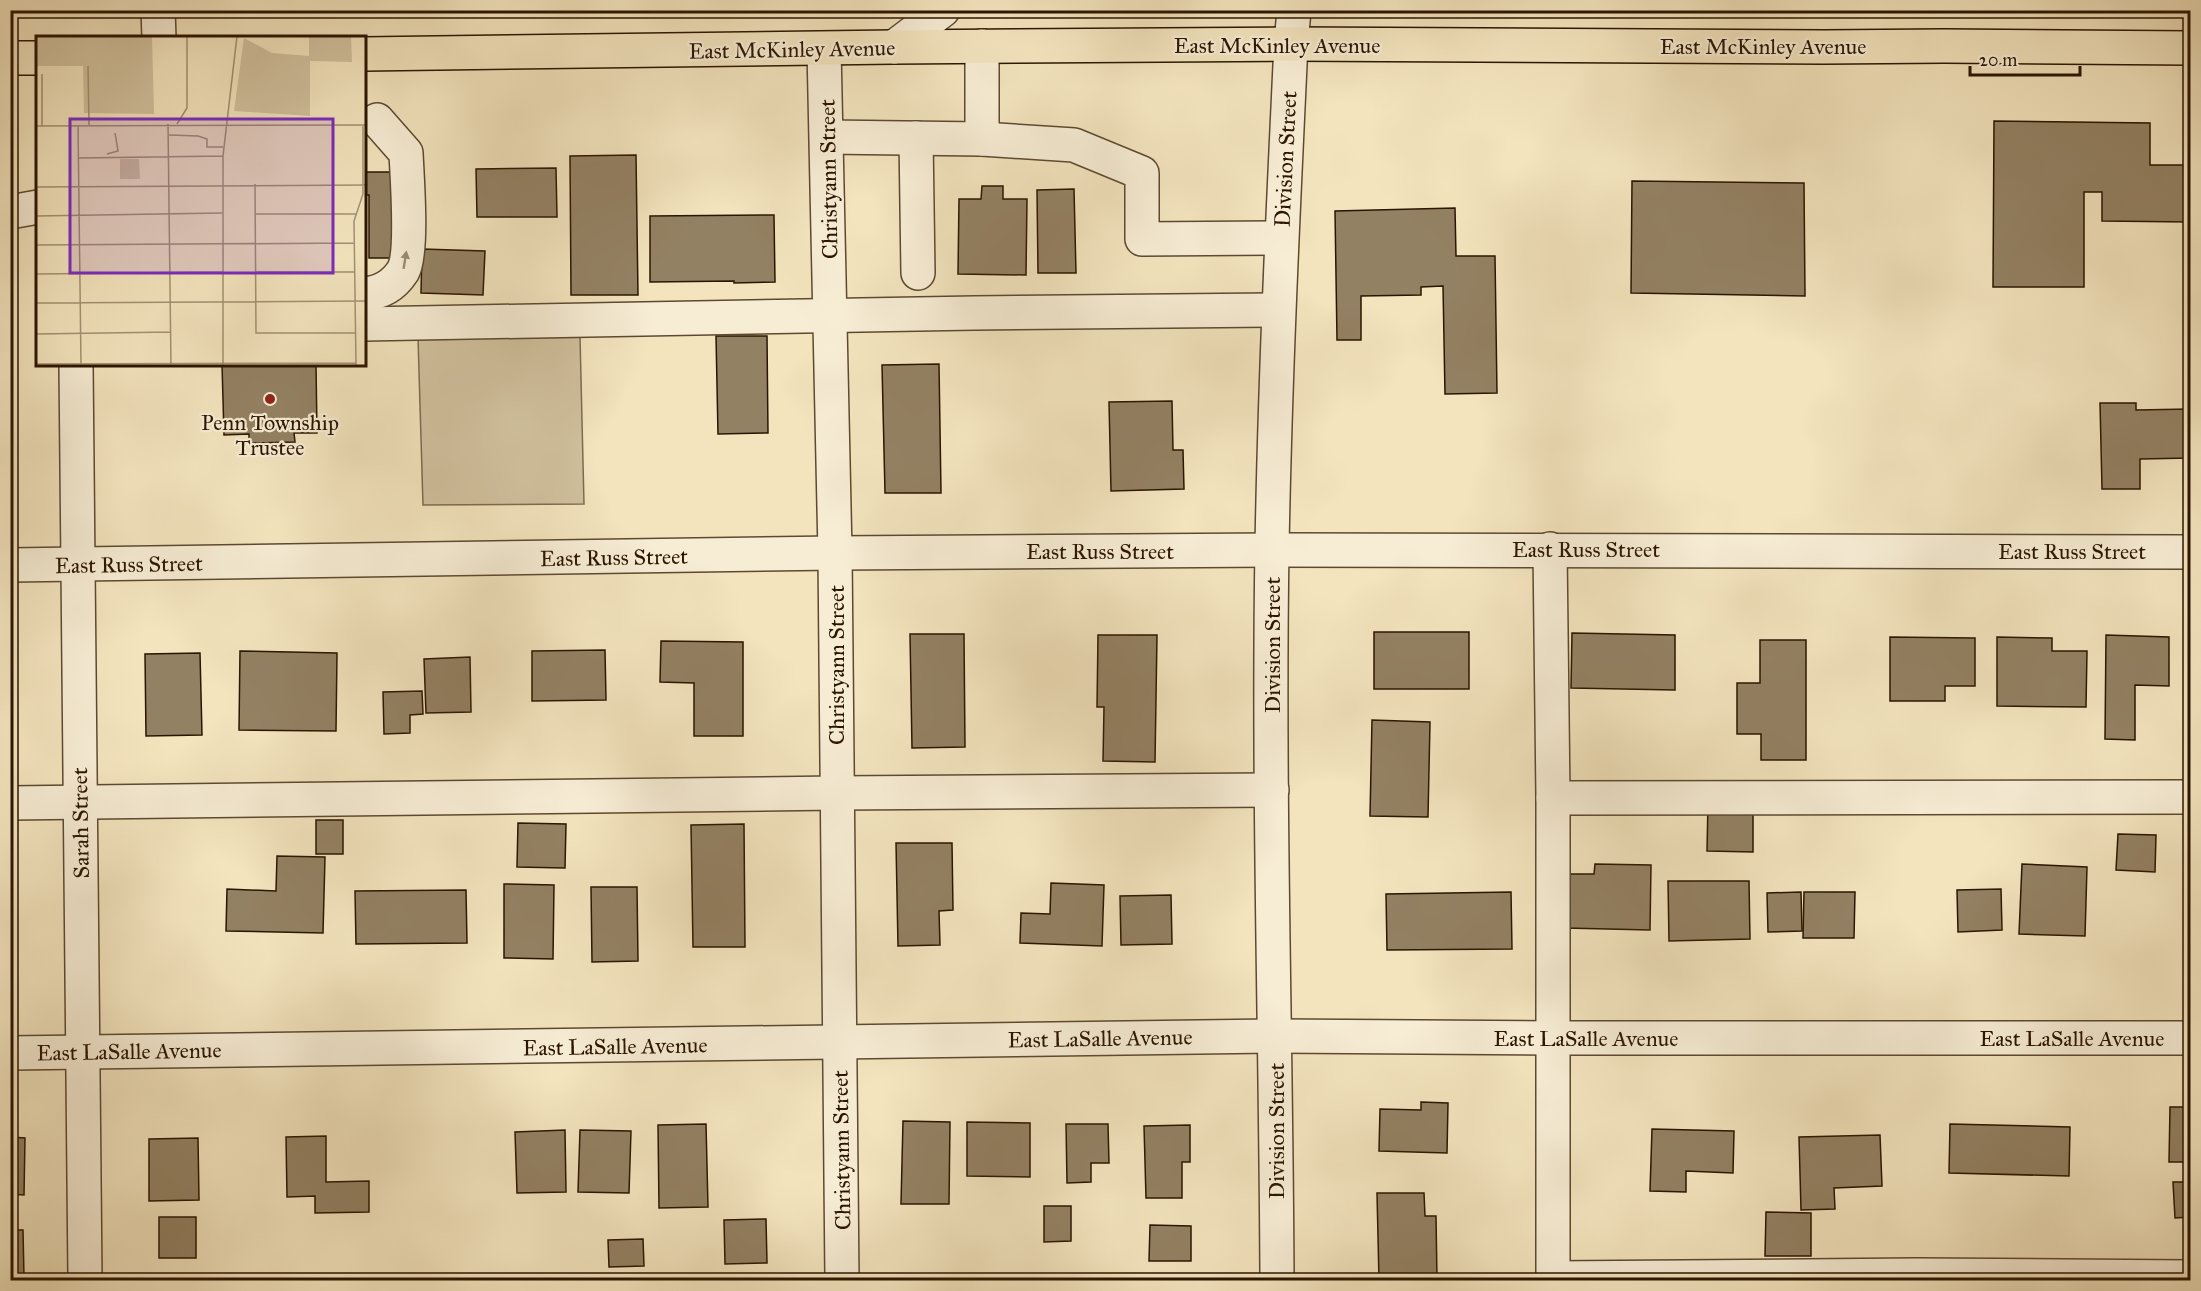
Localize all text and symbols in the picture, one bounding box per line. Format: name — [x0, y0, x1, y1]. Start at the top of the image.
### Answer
street label: East McKinley Avenue — [1174, 32, 1380, 59]
street label: East McKinley Avenue — [1660, 33, 1866, 60]
street label: East McKinley Avenue — [688, 34, 896, 65]
inset map — [36, 36, 366, 366]
scale bar — [1970, 39, 2080, 77]
text: 20 m — [1979, 49, 2017, 71]
street label: Division Street — [1268, 90, 1303, 228]
street label: Christyann Street — [814, 99, 843, 259]
one-way arrow — [400, 250, 409, 269]
marker: Penn Township Trustee — [263, 392, 277, 406]
place label: Penn Township Trustee — [201, 409, 339, 461]
street label: East Russ Street — [1512, 536, 1660, 563]
street label: East Russ Street — [1026, 538, 1174, 565]
street label: East Russ Street — [1998, 538, 2146, 565]
street label: East Russ Street — [540, 543, 688, 572]
street label: East Russ Street — [55, 550, 203, 579]
street label: Division Street — [1259, 577, 1286, 713]
street label: Christyann Street — [823, 585, 850, 745]
street label: Sarah Street — [66, 767, 95, 879]
street label: East LaSalle Avenue — [1007, 1023, 1193, 1054]
street label: East LaSalle Avenue — [1494, 1025, 1678, 1052]
street label: East LaSalle Avenue — [1980, 1025, 2164, 1052]
street label: East LaSalle Avenue — [522, 1031, 708, 1062]
street label: East LaSalle Avenue — [36, 1036, 222, 1067]
street label: Division Street — [1263, 1063, 1290, 1199]
street label: Christyann Street — [827, 1070, 856, 1230]

